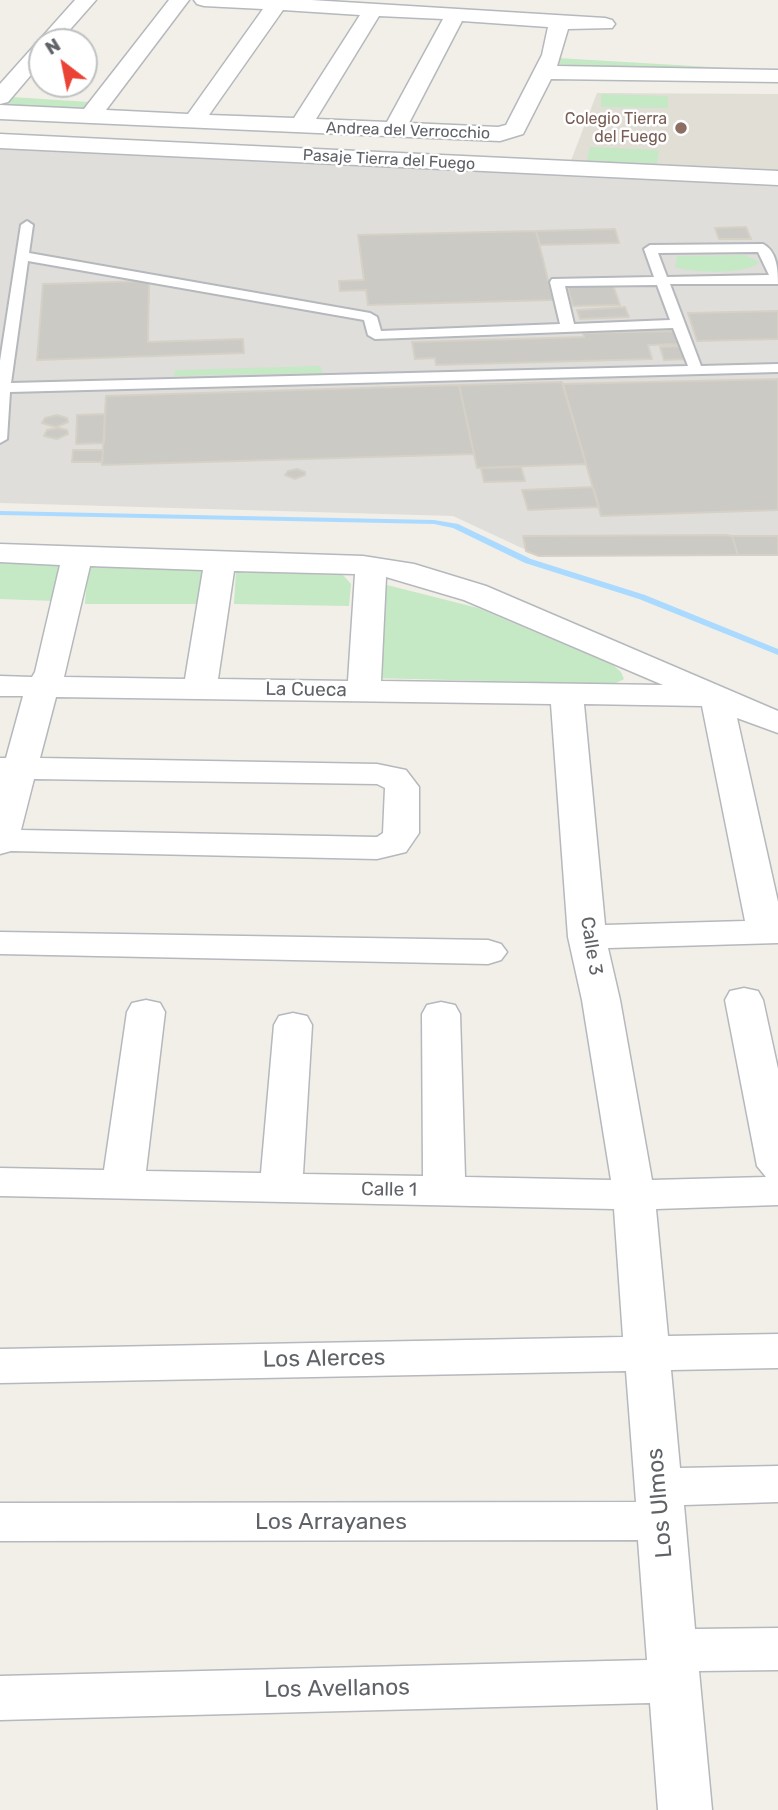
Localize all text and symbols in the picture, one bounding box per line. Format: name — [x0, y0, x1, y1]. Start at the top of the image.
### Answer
north arrow — [28, 28, 98, 98]
text: N — [41, 33, 65, 60]
place label: Colegio Tierra del Fuego — [565, 109, 667, 147]
street label: Andrea del Verrocchio — [326, 119, 490, 143]
marker: Colegio Tierra del Fuego — [673, 120, 689, 136]
street label: Pasaje Tierra del Fuego — [302, 146, 476, 174]
street label: La Cueca — [265, 678, 347, 702]
street label: Calle 3 — [575, 915, 607, 977]
street label: Calle 1 — [361, 1178, 417, 1202]
street label: Los Alerces — [262, 1344, 386, 1374]
street label: Los Ulmos — [641, 1447, 679, 1559]
street label: Los Arrayanes — [255, 1508, 407, 1536]
street label: Los Avellanos — [264, 1674, 410, 1704]

